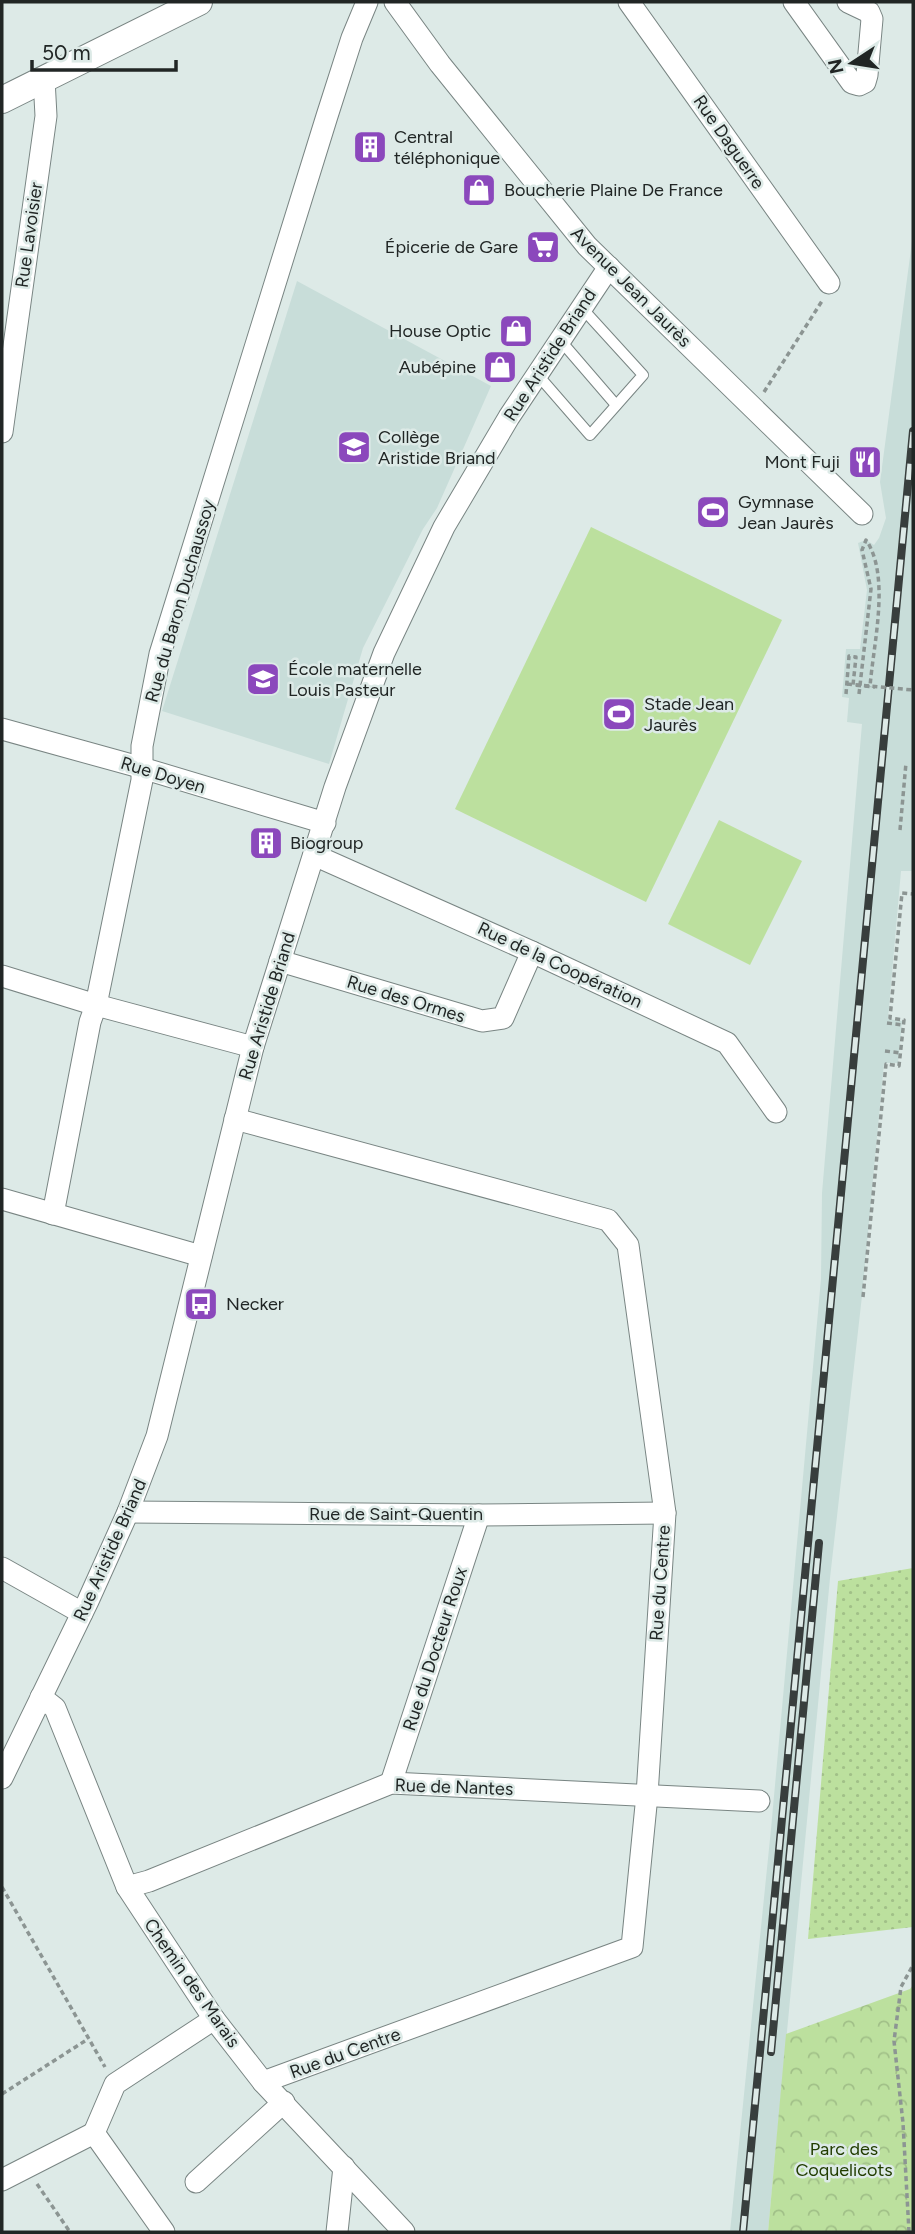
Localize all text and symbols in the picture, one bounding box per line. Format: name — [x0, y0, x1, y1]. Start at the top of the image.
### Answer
scale bar — [32, 28, 175, 72]
north arrow — [817, 28, 887, 98]
text: 50 m — [42, 40, 91, 65]
text: N — [823, 57, 849, 76]
street label: Rue Daguerre — [689, 91, 770, 193]
place label: Central téléphonique — [394, 126, 500, 169]
building icon: Central téléphonique — [351, 128, 389, 166]
shop icon: Boucherie Plaine De France — [460, 171, 498, 209]
place label: Boucherie Plaine De France — [504, 179, 723, 201]
street label: Rue Lavoisier — [11, 181, 47, 289]
street label: Avenue Jean Jaurès — [566, 222, 696, 352]
supermarket icon: Épicerie de Gare — [524, 228, 562, 266]
place label: Épicerie de Gare — [385, 236, 518, 258]
street label: Rue Aristide Briand — [499, 285, 601, 425]
shop icon: House Optic — [497, 312, 535, 350]
place label: House Optic — [389, 320, 491, 342]
shop icon: Aubépine — [481, 348, 519, 386]
place label: Aubépine — [399, 356, 476, 378]
place label: Collège Aristide Briand — [378, 426, 496, 469]
school or university icon: Collège Aristide Briand — [335, 428, 373, 466]
restaurant icon: Mont Fuji — [846, 443, 884, 481]
place label: Mont Fuji — [764, 451, 840, 473]
place label: Gymnase Jean Jaurès — [738, 491, 834, 534]
sports icon: Gymnase Jean Jaurès — [694, 493, 732, 531]
street label: Rue du Baron Duchaussoy — [141, 497, 220, 705]
place label: École maternelle Louis Pasteur — [288, 658, 422, 701]
school or university icon: École maternelle Louis Pasteur — [244, 660, 282, 698]
place label: Stade Jean Jaurès — [644, 693, 734, 736]
sports icon: Stade Jean Jaurès — [600, 695, 638, 733]
street label: Rue Doyen — [118, 752, 208, 798]
building icon: Biogroup — [247, 824, 285, 862]
place label: Biogroup — [290, 832, 363, 854]
street label: Rue de la Coopération — [474, 917, 646, 1013]
street label: Rue Aristide Briand — [234, 929, 300, 1083]
street label: Rue des Ormes — [344, 971, 468, 1027]
bus stop icon: Necker — [182, 1285, 220, 1323]
place label: Necker — [226, 1293, 284, 1315]
street label: Rue Aristide Briand — [69, 1476, 151, 1624]
street label: Rue de Saint-Quentin — [309, 1503, 483, 1525]
street label: Rue du Centre — [645, 1524, 675, 1642]
street label: Rue du Docteur Roux — [398, 1564, 472, 1734]
street label: Rue de Nantes — [394, 1774, 514, 1800]
street label: Chemin des Marais — [139, 1914, 245, 2052]
street label: Rue du Centre — [287, 2023, 404, 2083]
park label: Parc des Coquelicots — [795, 2138, 893, 2181]

